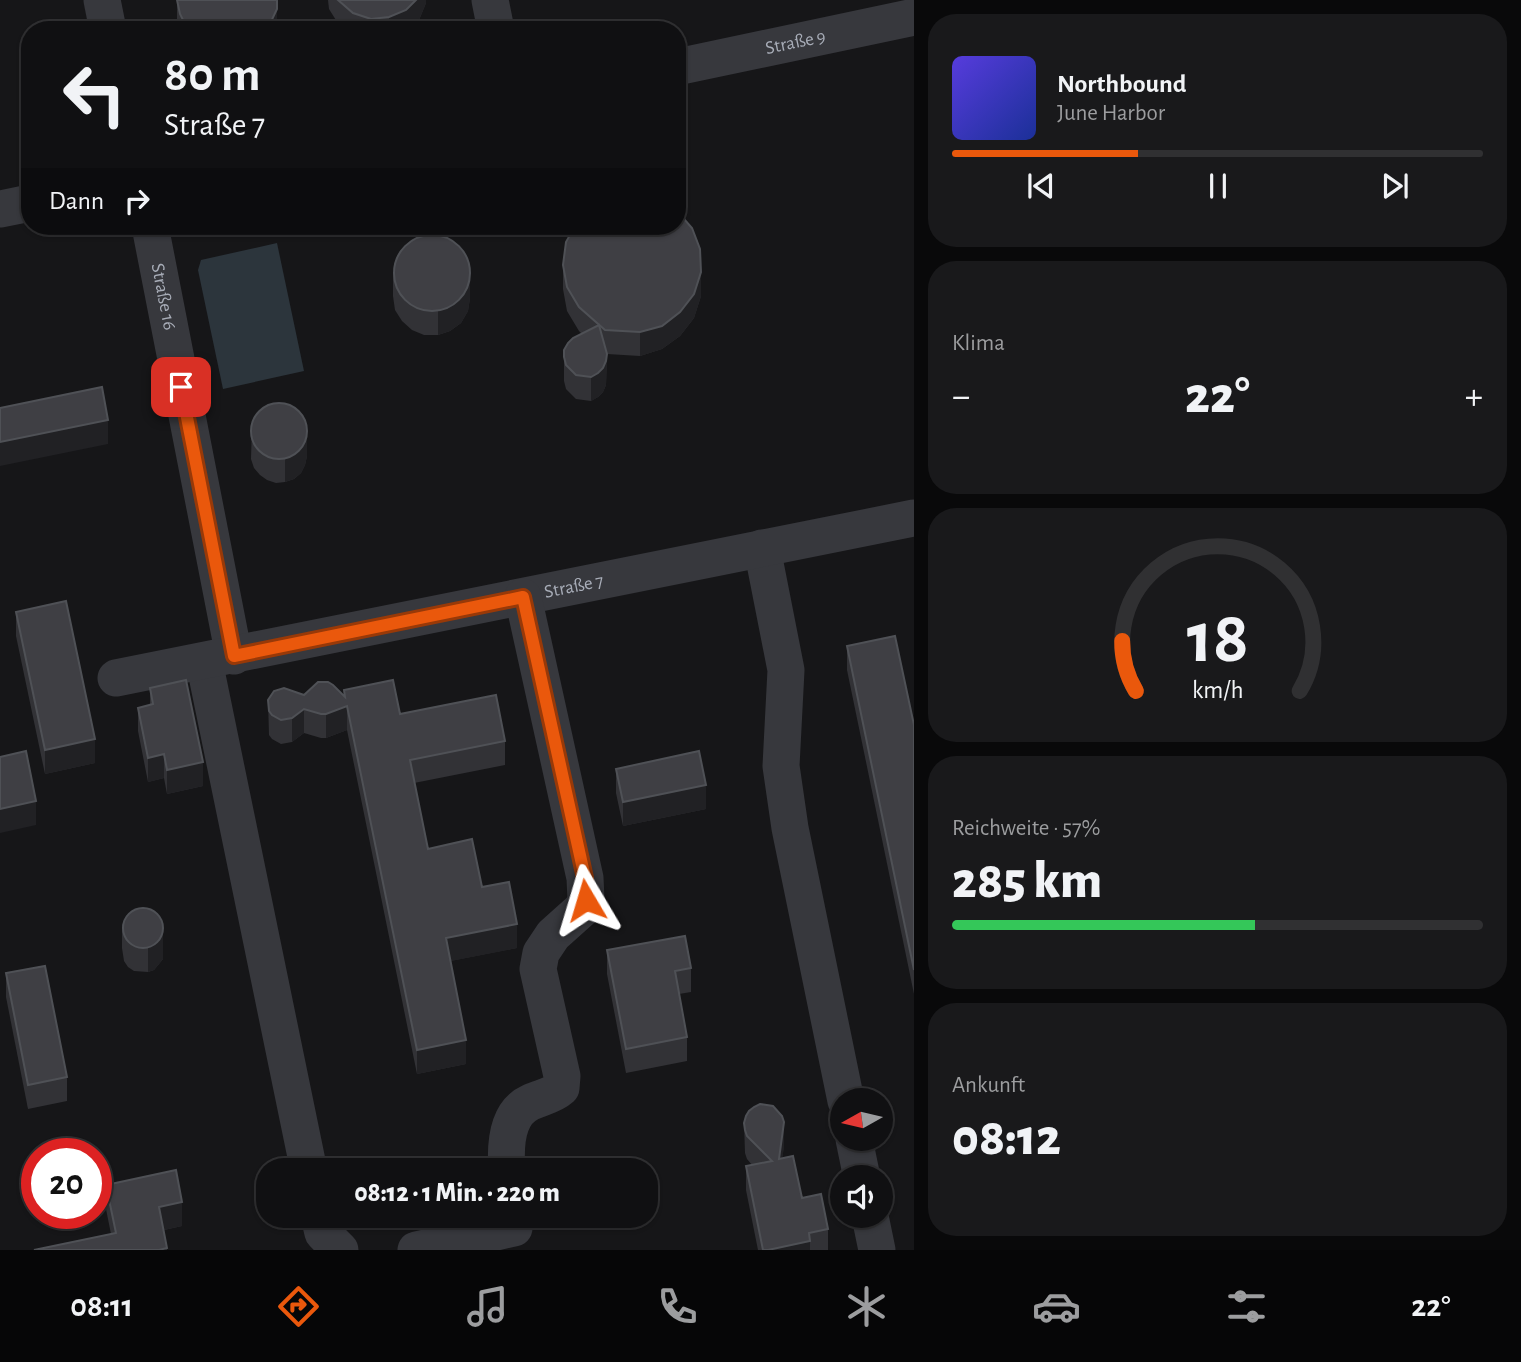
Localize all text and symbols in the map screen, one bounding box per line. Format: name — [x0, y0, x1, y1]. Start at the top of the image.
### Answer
street label: Straße 9 — [764, 26, 827, 58]
icon: left — [49, 49, 140, 140]
text: 80 m — [164, 51, 261, 100]
text: Northbound — [1057, 71, 1186, 97]
text: June Harbor — [1057, 102, 1165, 125]
text: Straße 7 — [164, 109, 265, 141]
icon: previous — [1022, 167, 1060, 205]
icon: pause — [1199, 167, 1237, 205]
icon: next — [1376, 167, 1414, 205]
icon: right — [118, 182, 156, 220]
text: Dann — [49, 188, 104, 214]
street label: Straße 16 — [148, 262, 180, 332]
text: Klima — [952, 332, 1005, 355]
pin — [151, 357, 211, 417]
icon: arrive — [162, 368, 200, 406]
text: 22° — [1185, 370, 1250, 422]
text: − — [952, 378, 970, 416]
text: + — [1465, 378, 1483, 416]
street label: Straße 7 — [543, 571, 605, 601]
text: 18 — [1186, 603, 1249, 676]
text: km/h — [1192, 678, 1243, 703]
text: Reichweite · 57% — [952, 817, 1100, 840]
text: 285 km — [952, 855, 1102, 907]
position arrow — [549, 863, 623, 937]
text: Ankunft — [952, 1074, 1025, 1097]
north arrow — [830, 1088, 892, 1152]
map controls — [830, 1088, 893, 1228]
text: 08:12 — [952, 1112, 1061, 1164]
speed limit sign: 20 — [21, 1138, 112, 1229]
button: sound — [830, 1165, 893, 1228]
text: 08:12 · 1 Min. · 220 m — [354, 1180, 560, 1206]
icon: directions — [274, 1282, 323, 1331]
icon: music — [463, 1282, 512, 1331]
icon: phone — [653, 1282, 702, 1331]
icon: climate — [842, 1282, 891, 1331]
icon: car — [1032, 1282, 1081, 1331]
icon: filters — [1222, 1282, 1271, 1331]
text: 08:11 — [70, 1290, 133, 1322]
text: 22° — [1411, 1290, 1451, 1322]

